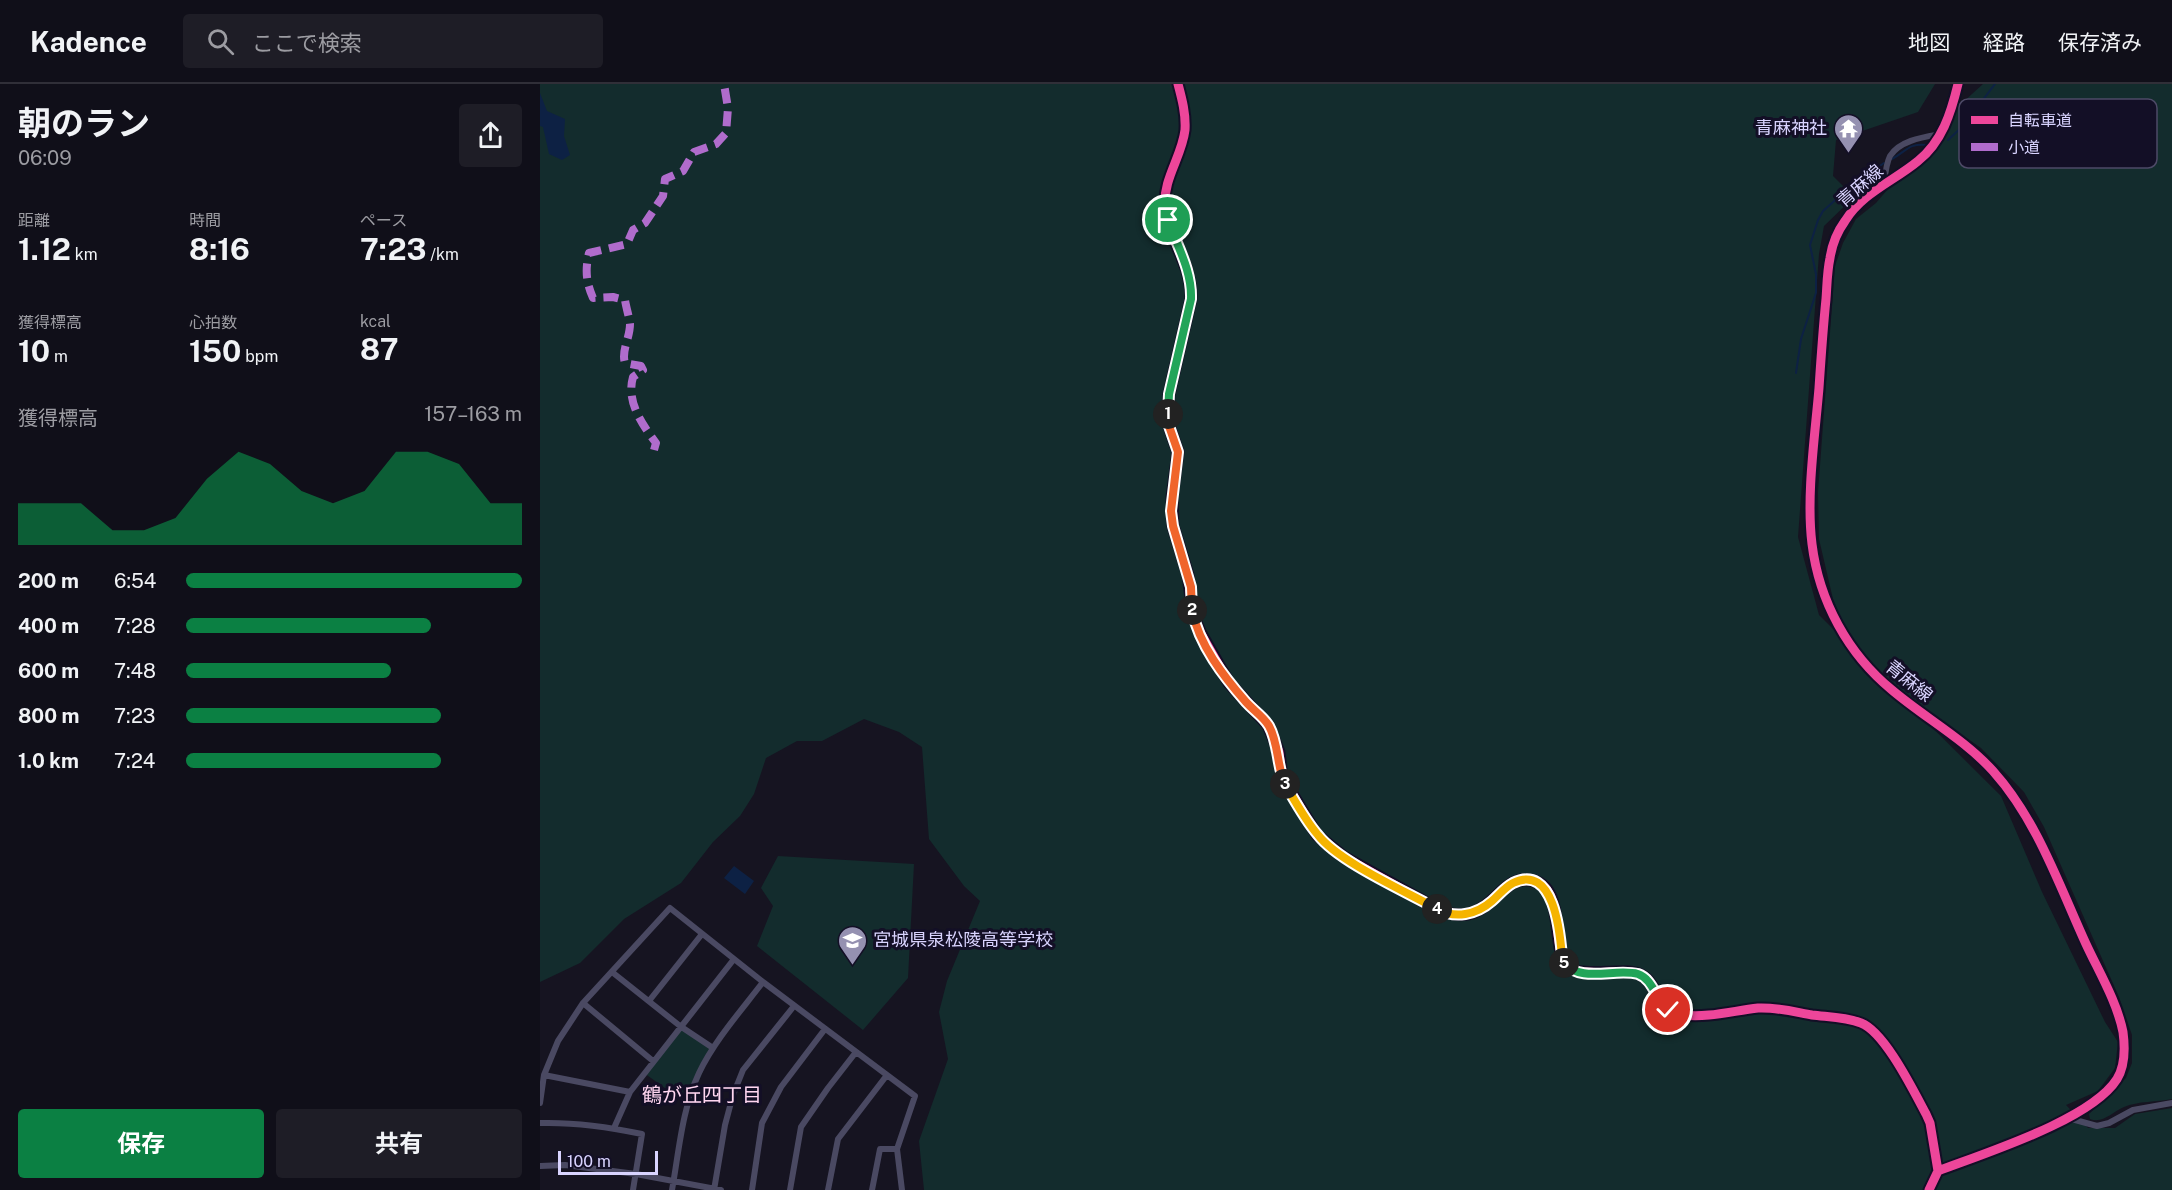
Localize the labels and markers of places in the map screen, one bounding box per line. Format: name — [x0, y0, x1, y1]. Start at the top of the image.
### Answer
temple icon: 青麻神社 — [1832, 112, 1864, 154]
place label: 青麻神社 — [1755, 117, 1827, 138]
pin — [1142, 194, 1193, 245]
pin: 1 — [1153, 399, 1183, 429]
pin: 2 — [1177, 595, 1207, 625]
pin: 3 — [1270, 769, 1300, 799]
pin: 4 — [1422, 894, 1452, 924]
school or university icon: 宮城県泉松陵高等学校 — [836, 924, 868, 966]
place label: 宮城県泉松陵高等学校 — [873, 929, 1053, 950]
pin: 5 — [1549, 948, 1579, 978]
pin — [1642, 984, 1693, 1035]

